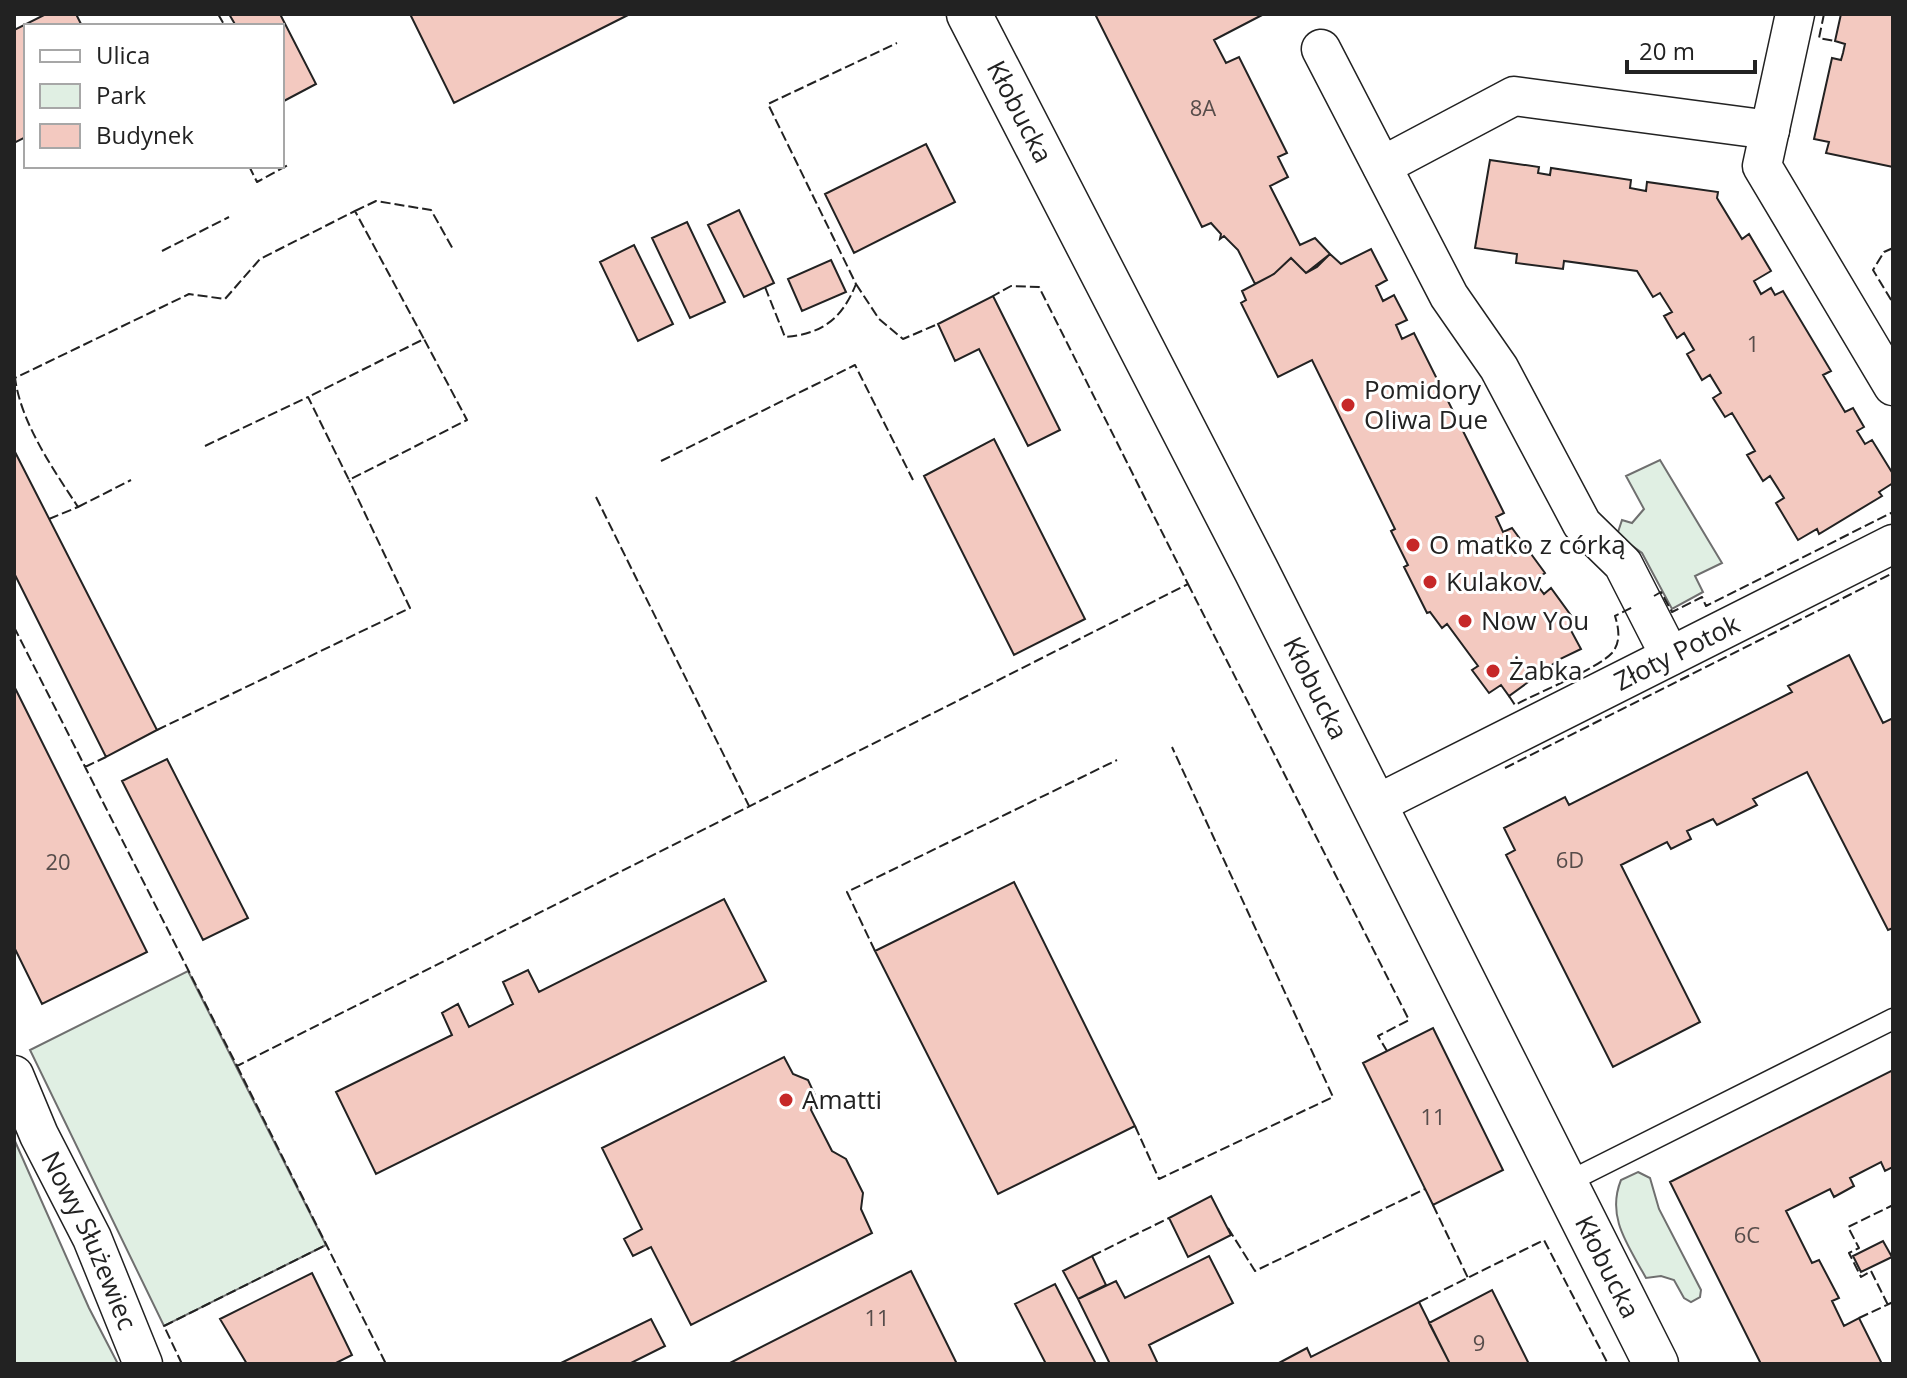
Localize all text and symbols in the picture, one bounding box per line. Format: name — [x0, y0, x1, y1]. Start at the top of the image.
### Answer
legend — [24, 24, 284, 168]
scale bar — [1627, 24, 1755, 74]
text: 20 m — [1639, 34, 1695, 67]
text: Ulica — [96, 38, 150, 71]
street label: Kłobucka — [979, 54, 1062, 169]
text: Park — [96, 78, 147, 111]
house number: 8A — [1190, 92, 1216, 122]
text: Budynek — [96, 118, 194, 151]
house number: 1 — [1747, 328, 1759, 358]
place label: Pomidory Oliwa Due — [1364, 371, 1488, 437]
marker: Pomidory Oliwa Due — [1339, 396, 1357, 414]
place label: O matko z córką — [1429, 526, 1626, 562]
marker: O matko z córką — [1404, 536, 1422, 554]
place label: Kulakov — [1446, 563, 1541, 599]
marker: Kulakov — [1421, 573, 1439, 591]
place label: Now You — [1481, 602, 1589, 638]
street label: Złoty Potok — [1608, 605, 1746, 699]
marker: Now You — [1456, 612, 1474, 630]
street label: Kłobucka — [1275, 630, 1357, 745]
place label: Żabka — [1509, 652, 1582, 688]
marker: Żabka — [1484, 662, 1502, 680]
house number: 6D — [1556, 844, 1584, 874]
house number: 20 — [45, 846, 71, 876]
place label: Amatti — [802, 1081, 882, 1117]
marker: Amatti — [777, 1091, 795, 1109]
house number: 11 — [1420, 1101, 1446, 1131]
street label: Nowy Służewiec — [33, 1145, 146, 1335]
street label: Kłobucka — [1567, 1209, 1649, 1324]
house number: 6C — [1734, 1219, 1760, 1249]
house number: 11 — [864, 1302, 890, 1332]
house number: 9 — [1473, 1327, 1485, 1357]

